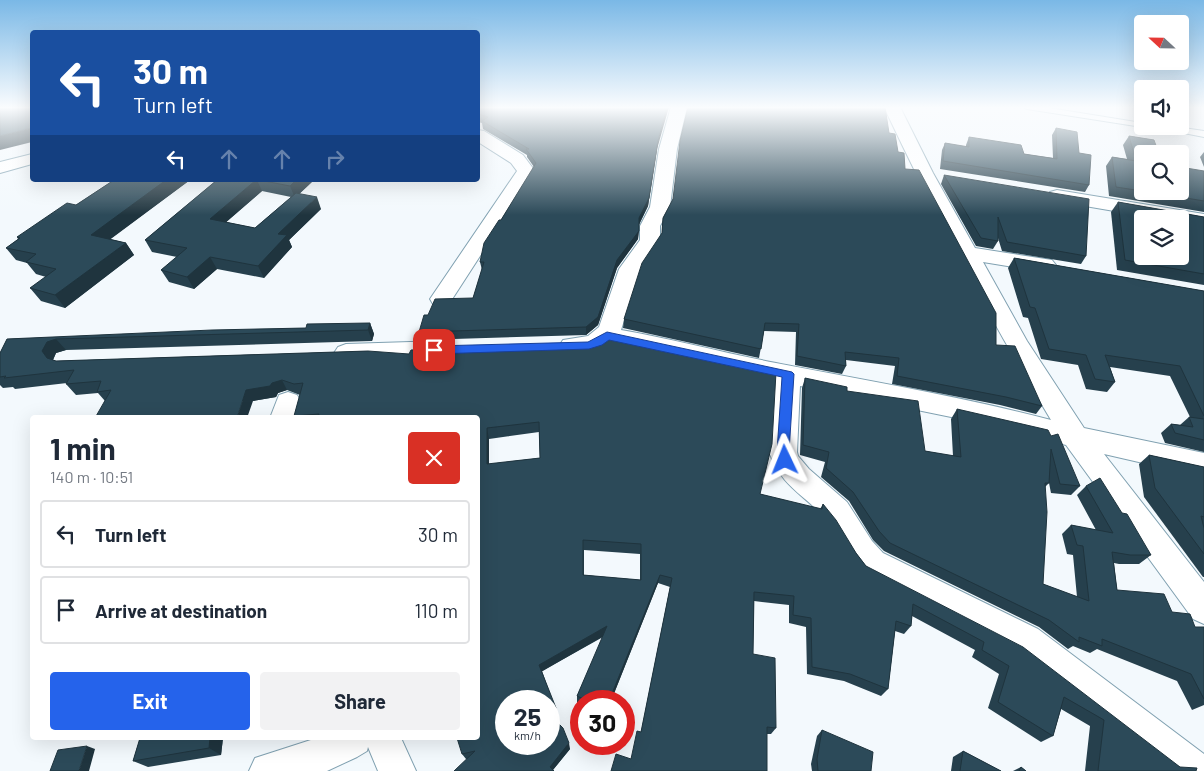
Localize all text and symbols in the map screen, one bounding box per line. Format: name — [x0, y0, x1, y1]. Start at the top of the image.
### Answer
north arrow — [1134, 15, 1189, 70]
map controls — [1134, 15, 1189, 265]
text: 30 m — [133, 49, 208, 91]
icon: left — [50, 50, 115, 115]
button: sound — [1134, 80, 1189, 135]
text: Turn left — [133, 91, 213, 117]
icon: left — [162, 145, 190, 173]
icon: ahead — [215, 145, 243, 173]
icon: ahead — [268, 145, 296, 173]
icon: right — [321, 145, 349, 173]
button: search — [1134, 145, 1189, 200]
button: layers — [1134, 210, 1189, 265]
pin — [413, 329, 455, 371]
icon: arrive — [420, 336, 448, 364]
text: 1 min — [50, 430, 116, 466]
button: close — [408, 432, 460, 484]
position arrow — [758, 433, 810, 485]
text: 140 m · 10:51 — [50, 467, 133, 486]
icon: left — [52, 520, 80, 548]
text: Turn left — [95, 523, 166, 546]
text: 30 m — [418, 523, 458, 546]
icon: arrive — [52, 596, 80, 624]
text: Arrive at destination — [95, 599, 267, 622]
text: 110 m — [414, 599, 458, 622]
button: Exit — [50, 672, 250, 730]
button: Share — [260, 672, 460, 730]
speed limit sign: 30 — [570, 690, 635, 755]
text: 25 — [514, 701, 541, 731]
text: km/h — [514, 728, 541, 742]

